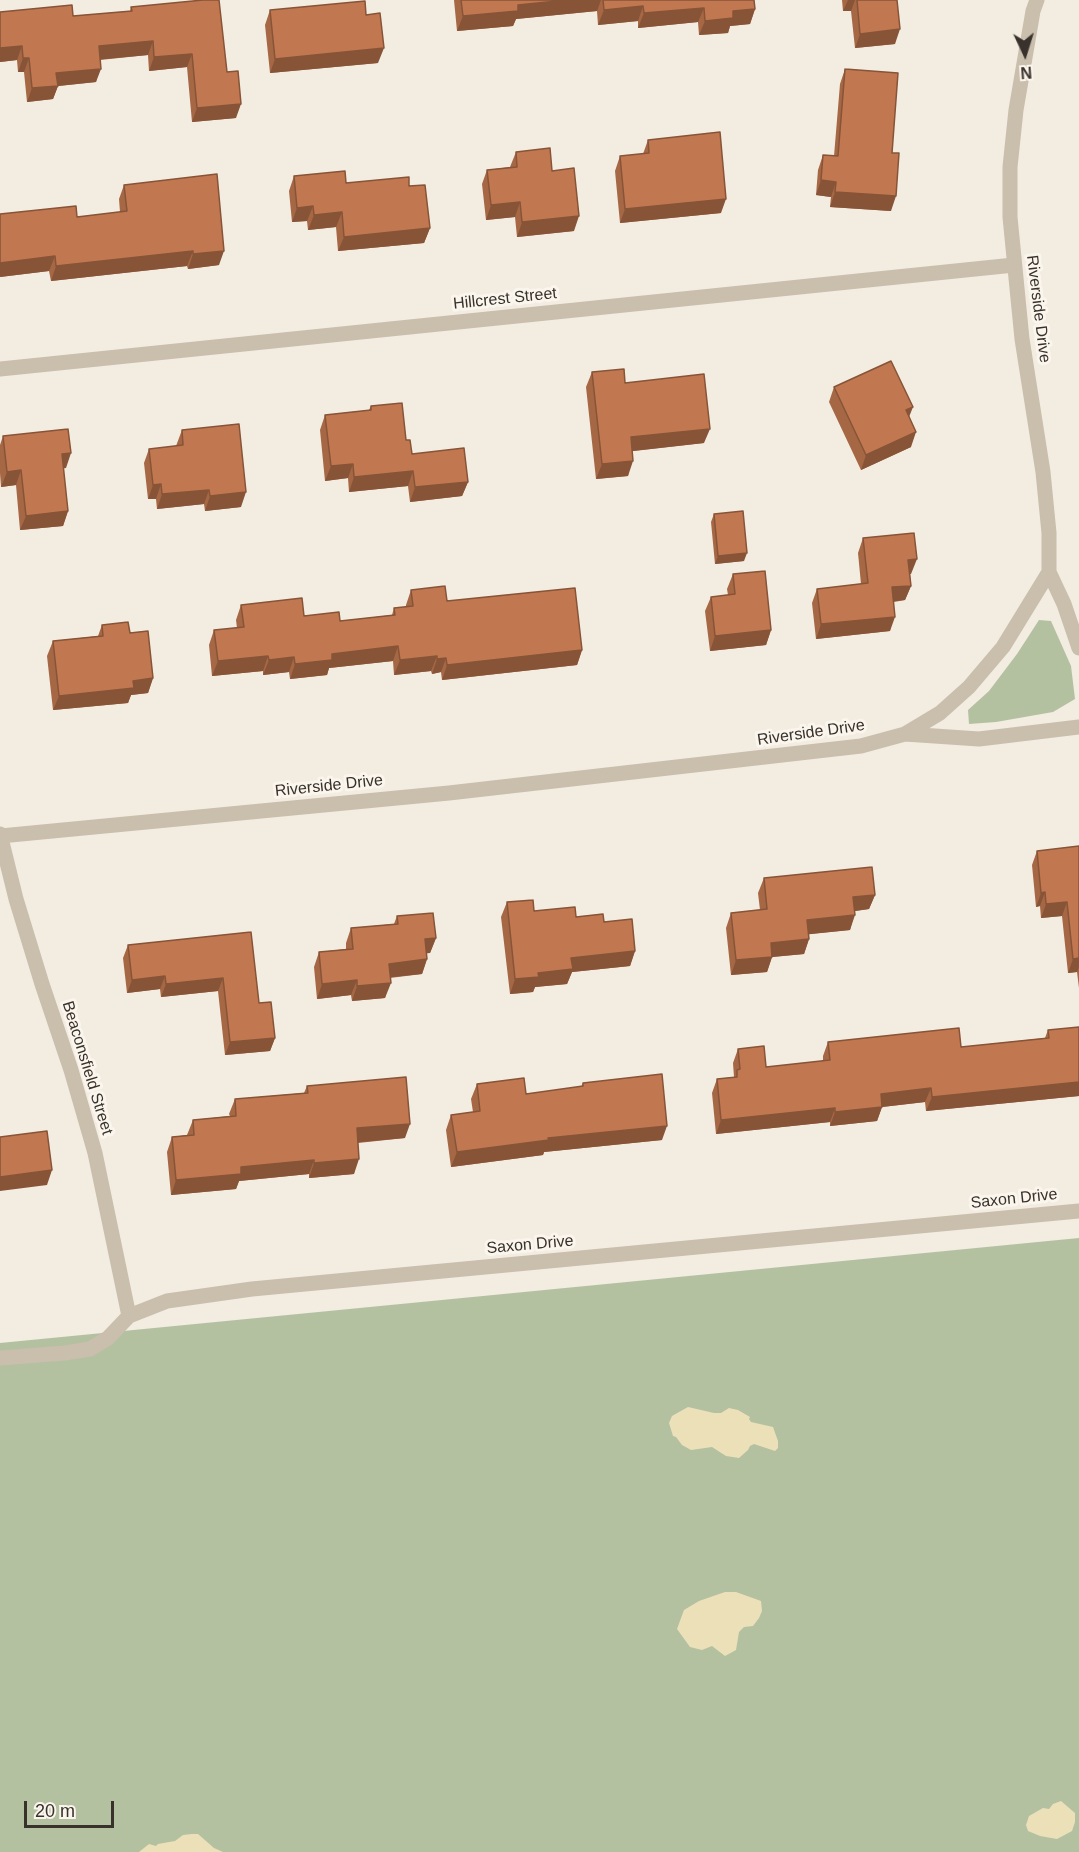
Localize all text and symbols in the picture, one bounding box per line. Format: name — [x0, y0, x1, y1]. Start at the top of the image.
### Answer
north arrow — [995, 24, 1055, 84]
text: N — [1020, 64, 1033, 81]
street label: Riverside Drive — [1022, 254, 1054, 364]
street label: Hillcrest Street — [452, 284, 558, 314]
street label: Riverside Drive — [756, 716, 866, 750]
street label: Riverside Drive — [274, 771, 384, 801]
street label: Beaconsfield Street — [58, 999, 116, 1137]
street label: Saxon Drive — [970, 1185, 1058, 1213]
street label: Saxon Drive — [486, 1232, 574, 1258]
scale bar — [27, 1789, 117, 1827]
text: 20 m — [35, 1801, 75, 1821]

